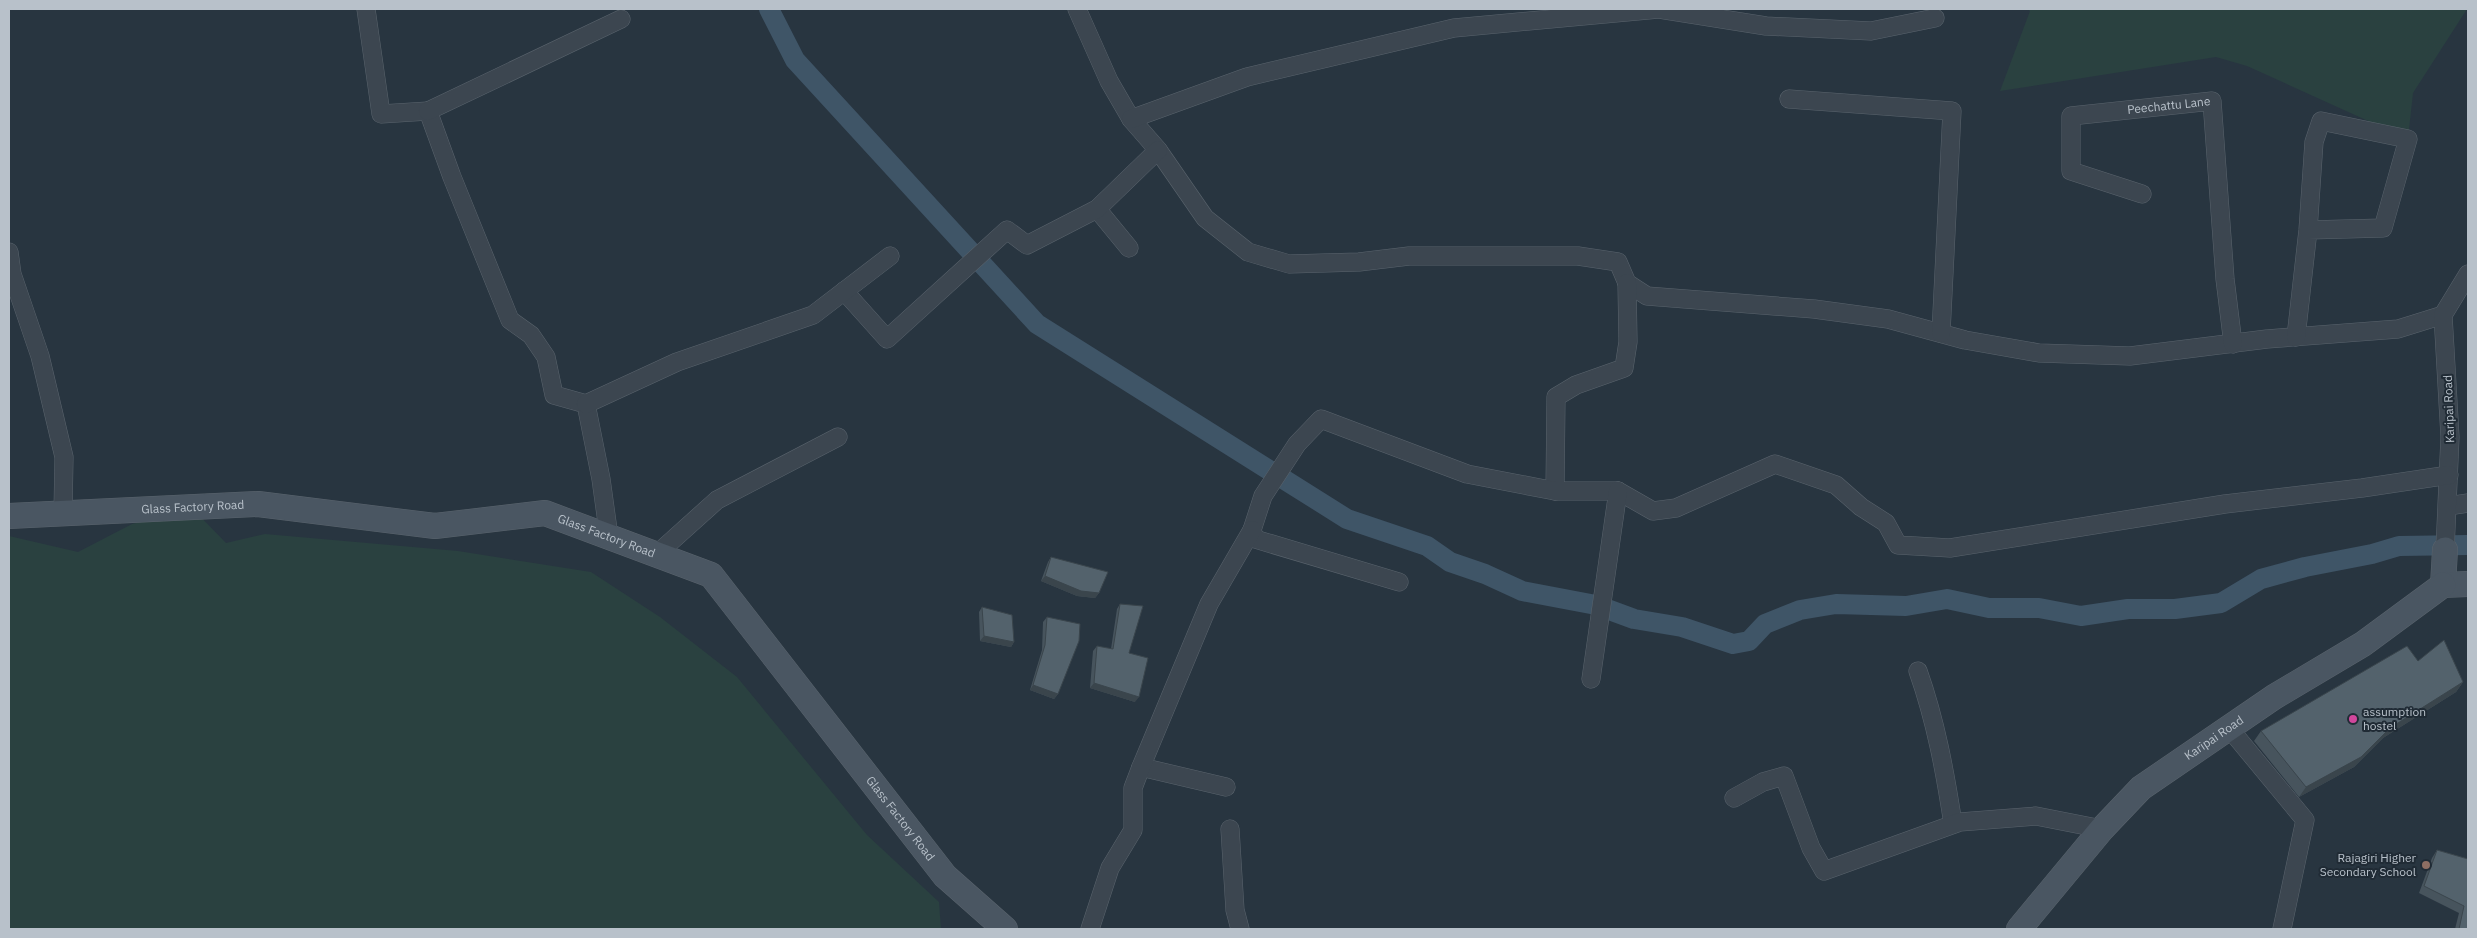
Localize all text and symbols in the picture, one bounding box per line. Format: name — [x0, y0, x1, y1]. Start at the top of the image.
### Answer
street label: Peechattu Lane — [2127, 93, 2211, 117]
street label: Karipai Road — [2440, 375, 2457, 443]
street label: Glass Factory Road — [141, 497, 245, 517]
street label: Glass Factory Road — [556, 510, 658, 561]
place label: assumption hostel — [2363, 704, 2426, 733]
street label: Karipai Road — [2181, 712, 2246, 763]
marker: assumption hostel — [2347, 713, 2359, 725]
street label: Glass Factory Road — [863, 773, 938, 863]
place label: Rajagiri Higher Secondary School — [2320, 850, 2417, 879]
marker: Rajagiri Higher Secondary School — [2420, 859, 2432, 871]

